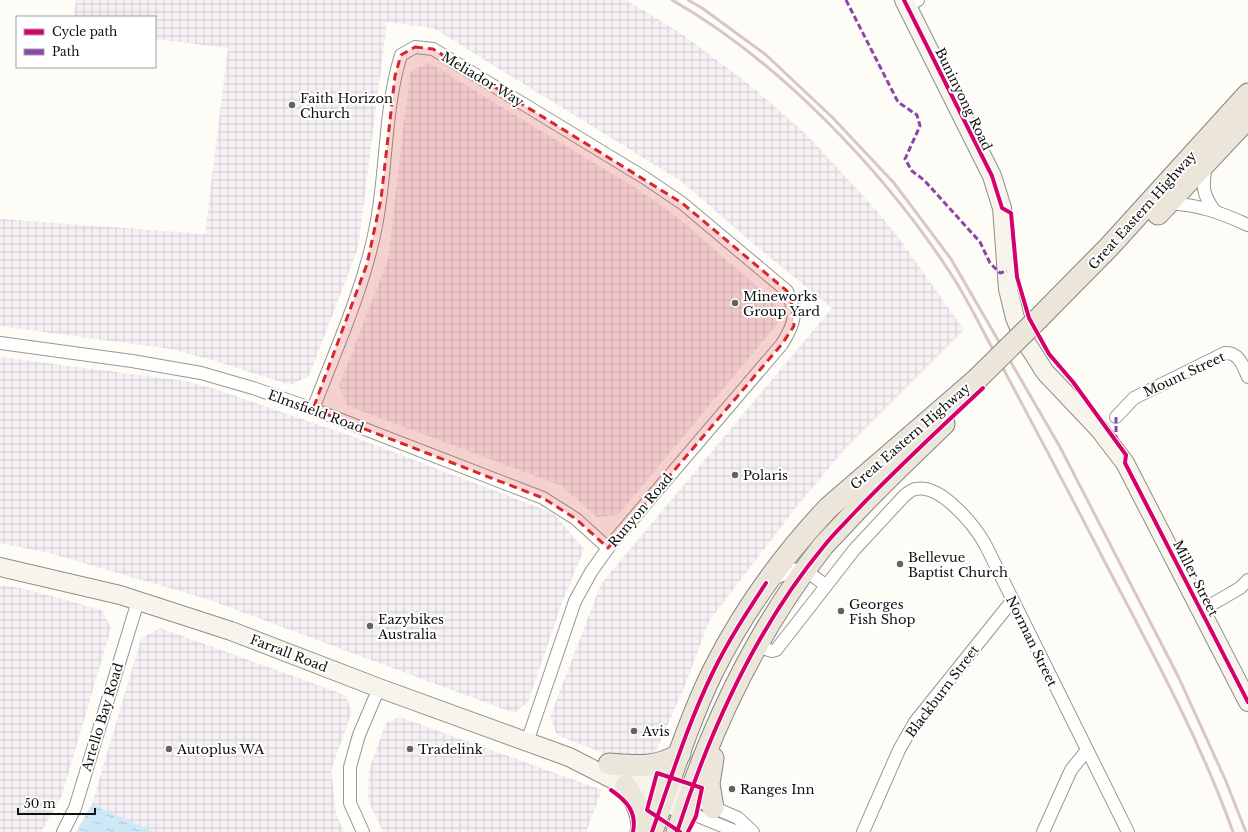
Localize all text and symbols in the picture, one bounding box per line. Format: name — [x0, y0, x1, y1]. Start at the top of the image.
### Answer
legend — [16, 16, 156, 68]
text: Cycle path — [52, 24, 117, 39]
text: Path — [52, 44, 80, 59]
street label: Buninyong Road — [931, 45, 996, 154]
street label: Meliador Way — [439, 48, 528, 111]
place label: Faith Horizon Church — [300, 90, 393, 122]
marker: Faith Horizon Church — [287, 100, 297, 110]
street label: Great Eastern Highway — [1085, 147, 1201, 273]
place label: Mineworks Group Yard — [743, 288, 820, 320]
marker: Mineworks Group Yard — [730, 298, 740, 308]
street label: Mount Street — [1141, 348, 1228, 401]
street label: Great Eastern Highway — [847, 379, 974, 493]
street label: Elmsfield Road — [266, 386, 366, 437]
place label: Polaris — [743, 467, 788, 484]
street label: Runyon Road — [604, 470, 676, 551]
marker: Polaris — [730, 470, 740, 480]
street label: Miller Street — [1169, 537, 1222, 619]
place label: Bellevue Baptist Church — [908, 549, 1008, 581]
marker: Bellevue Baptist Church — [895, 559, 905, 569]
street label: Norman Street — [1002, 593, 1061, 689]
place label: Georges Fish Shop — [849, 596, 916, 628]
marker: Georges Fish Shop — [836, 606, 846, 616]
place label: Eazybikes Australia — [377, 611, 444, 643]
marker: Eazybikes Australia — [365, 621, 375, 631]
street label: Farrall Road — [248, 631, 330, 676]
street label: Blackburn Street — [902, 642, 983, 741]
street label: Artello Bay Road — [78, 661, 127, 774]
place label: Avis — [641, 723, 670, 740]
marker: Avis — [629, 726, 639, 736]
place label: Autoplus WA — [176, 741, 265, 758]
place label: Tradelink — [418, 741, 483, 758]
marker: Autoplus WA — [164, 744, 174, 754]
marker: Tradelink — [405, 744, 415, 754]
place label: Ranges Inn — [740, 781, 815, 798]
marker: Ranges Inn — [727, 784, 737, 794]
scale bar — [18, 790, 95, 816]
text: 50 m — [24, 796, 56, 811]

